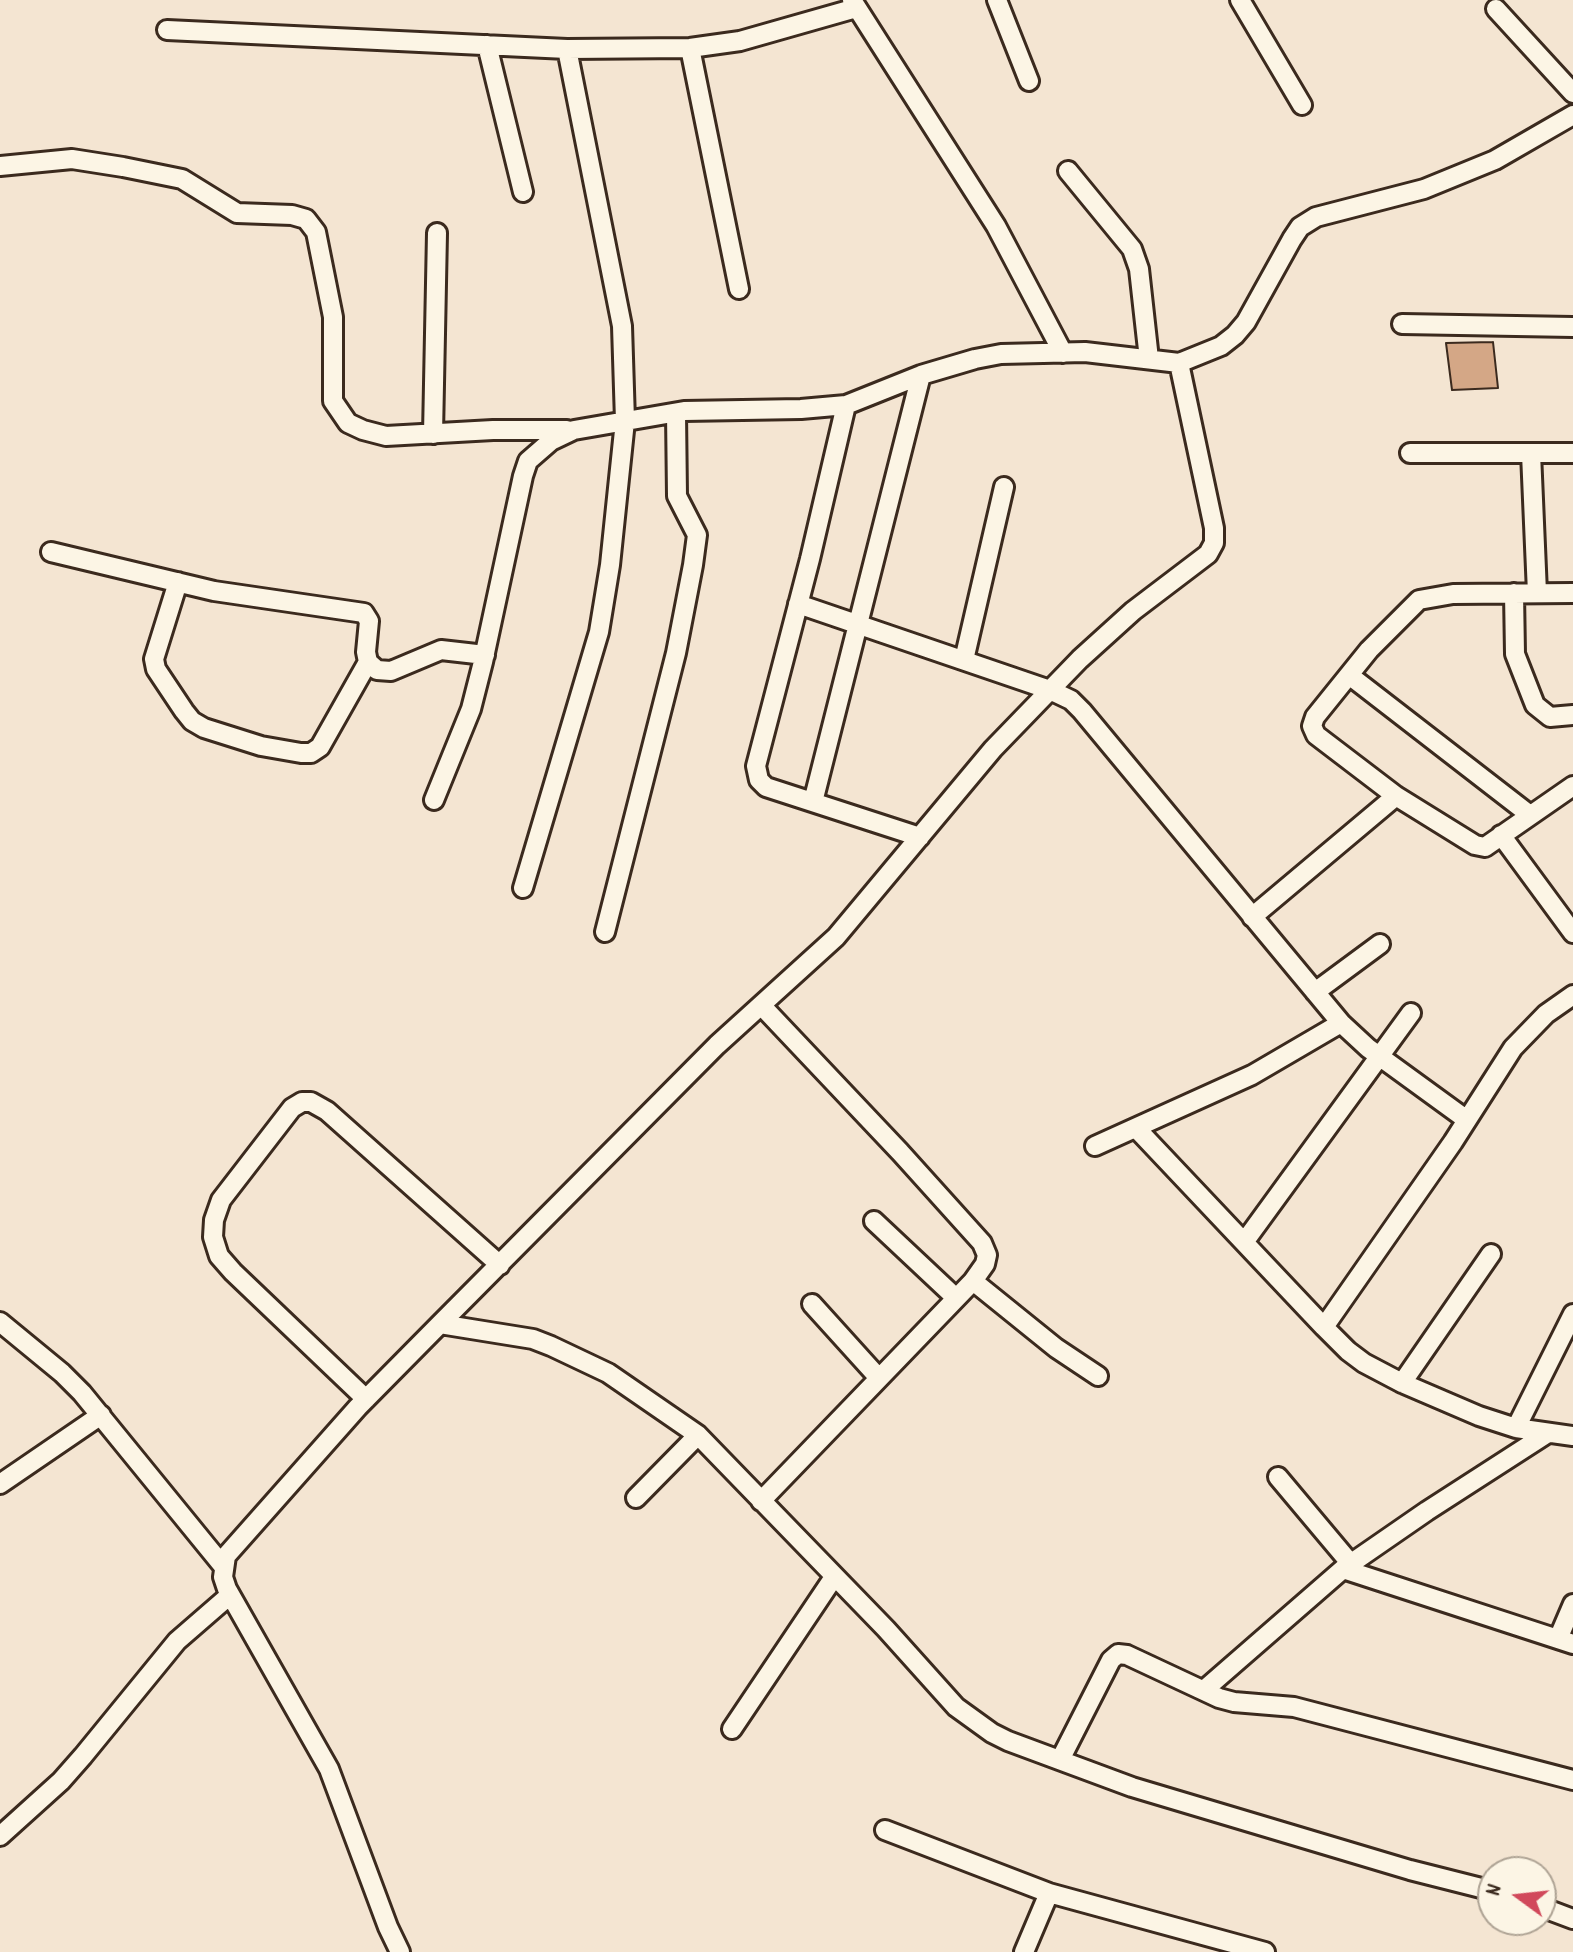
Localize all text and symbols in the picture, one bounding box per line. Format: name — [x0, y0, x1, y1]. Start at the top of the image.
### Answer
north arrow — [1477, 1856, 1557, 1936]
text: N — [1479, 1881, 1512, 1899]

